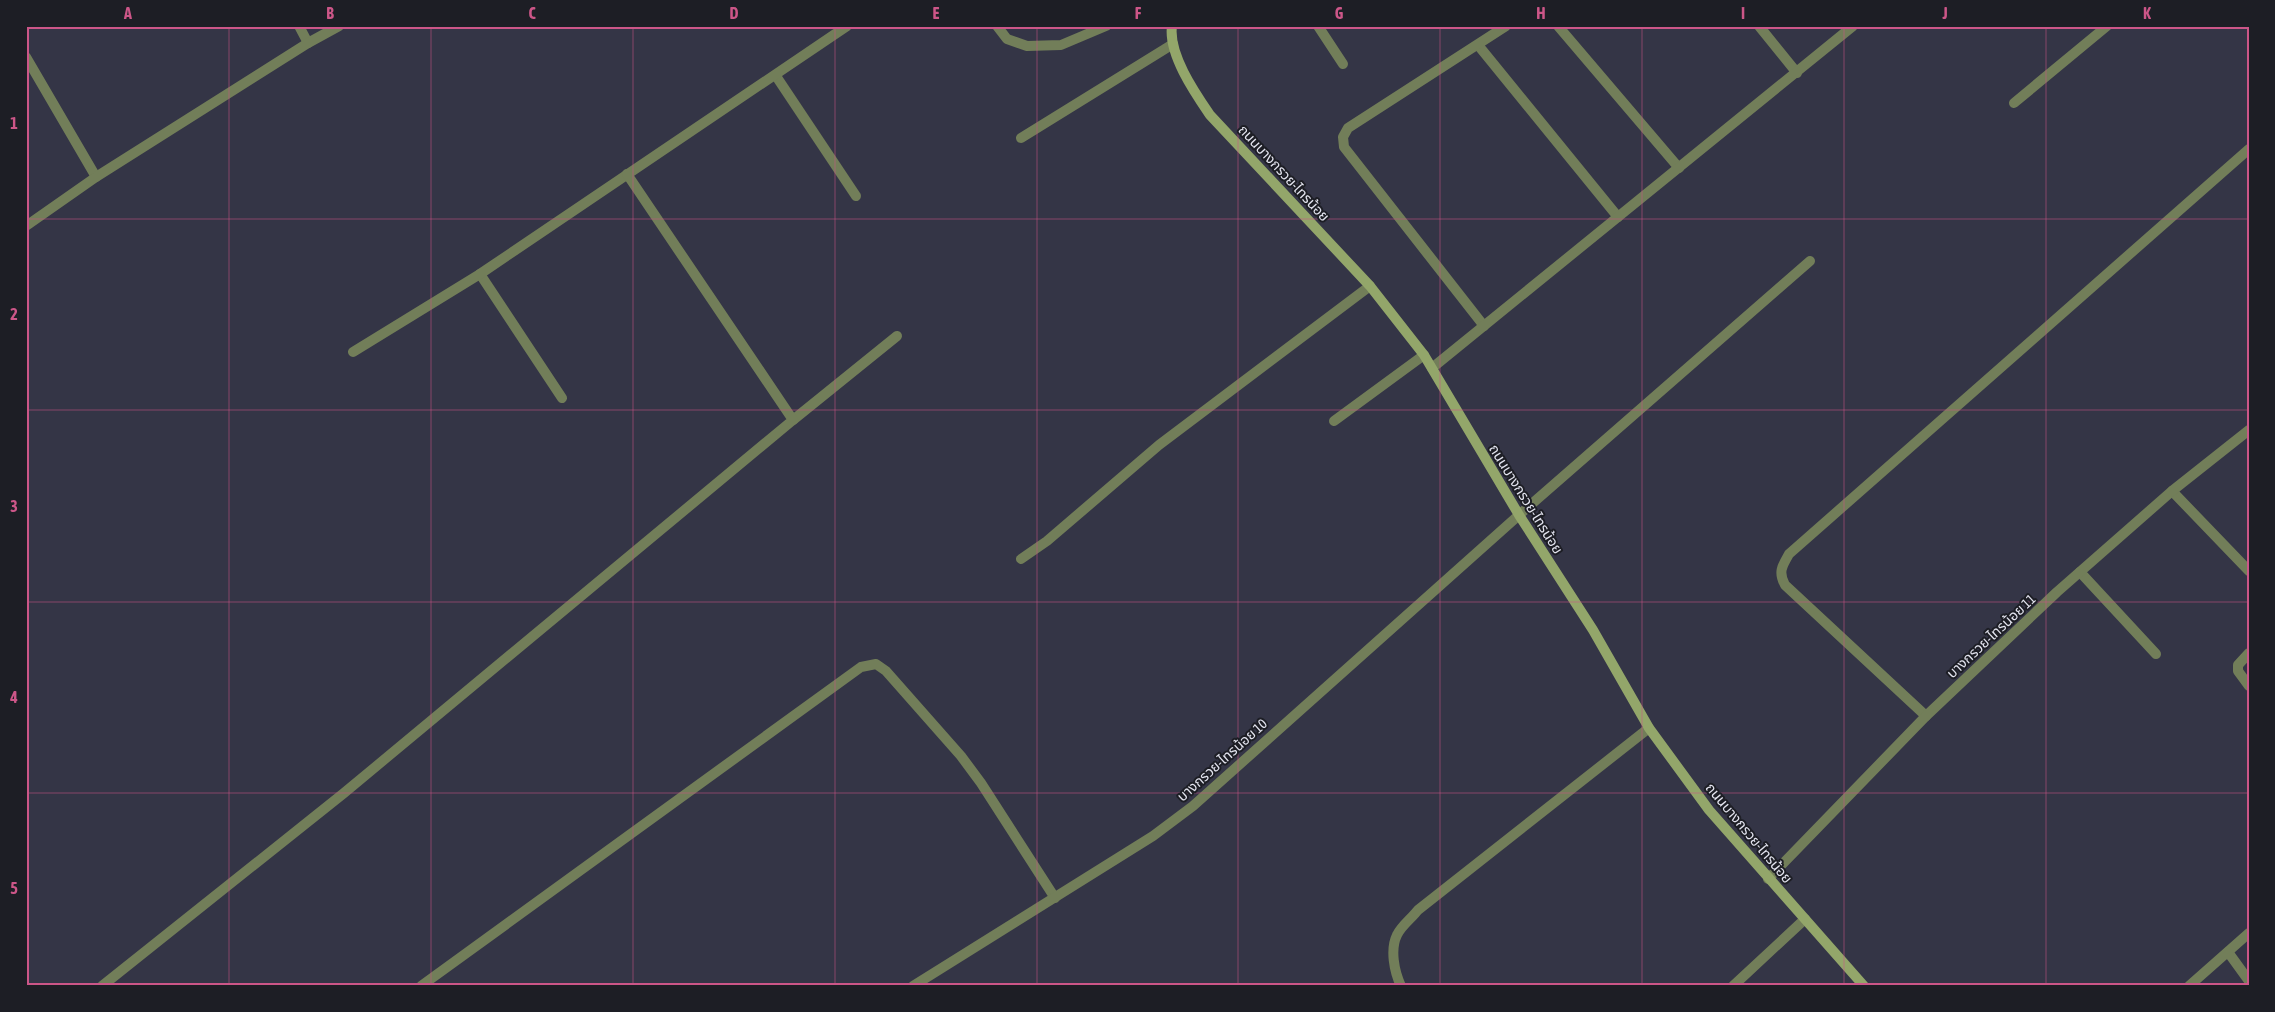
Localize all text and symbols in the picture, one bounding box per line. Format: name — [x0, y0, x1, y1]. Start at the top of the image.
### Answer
text: A — [123, 4, 132, 22]
text: B — [326, 4, 334, 22]
text: C — [528, 4, 536, 22]
text: D — [730, 4, 739, 22]
text: E — [933, 4, 940, 22]
text: F — [1135, 4, 1142, 22]
text: G — [1335, 4, 1344, 22]
text: H — [1536, 4, 1546, 22]
text: I — [1741, 4, 1745, 22]
text: J — [1941, 4, 1948, 22]
text: K — [2143, 4, 2151, 22]
text: 1 — [10, 114, 18, 132]
street label: ถนนบางกรวย-ไทรน้อย — [1235, 122, 1333, 224]
text: 2 — [10, 305, 18, 323]
street label: ถนนบางกรวย-ไทรน้อย — [1486, 441, 1566, 557]
text: 3 — [10, 497, 18, 515]
street label: บางกรวย-ไทรน้อย 11 — [1943, 591, 2039, 681]
text: 4 — [9, 688, 18, 706]
street label: บางกรวย-ไทรน้อย 10 — [1174, 715, 1270, 804]
street label: ถนนบางกรวย-ไทรน้อย — [1702, 780, 1796, 886]
text: 5 — [10, 879, 18, 897]

